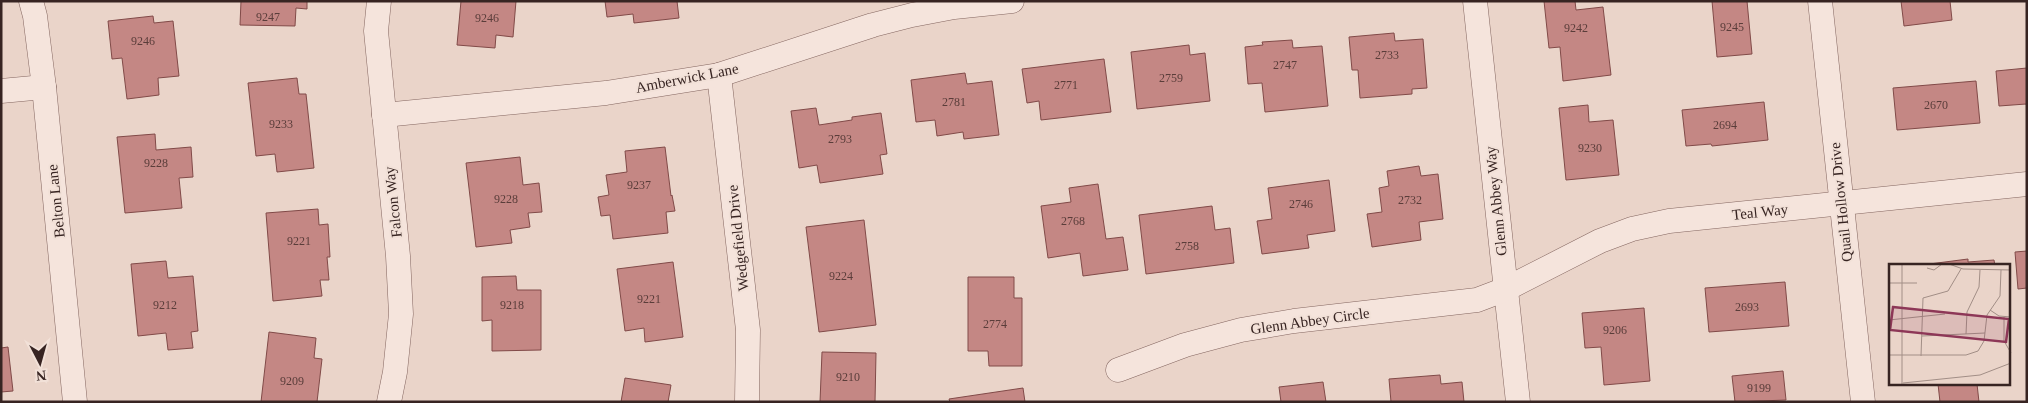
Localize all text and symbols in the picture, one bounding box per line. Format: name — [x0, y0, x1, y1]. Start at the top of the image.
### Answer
house number: 9247 — [256, 10, 280, 24]
house number: 9246 — [475, 11, 499, 25]
house number: 9245 — [1720, 20, 1744, 34]
house number: 9242 — [1564, 21, 1588, 35]
house number: 9246 — [131, 34, 155, 48]
house number: 2733 — [1375, 48, 1399, 62]
house number: 2747 — [1273, 58, 1297, 72]
street label: Amberwick Lane — [634, 60, 740, 96]
house number: 2759 — [1159, 71, 1183, 85]
house number: 2771 — [1054, 78, 1078, 92]
house number: 2781 — [942, 95, 966, 109]
house number: 2670 — [1924, 98, 1948, 112]
house number: 9233 — [269, 117, 293, 131]
house number: 2694 — [1713, 118, 1737, 132]
house number: 2793 — [828, 132, 852, 146]
house number: 9230 — [1578, 141, 1602, 155]
street label: Quail Hollow Drive — [1827, 141, 1855, 262]
street label: Glenn Abbey Way — [1482, 145, 1510, 257]
house number: 9228 — [144, 156, 168, 170]
street label: Belton Lane — [44, 163, 68, 239]
street label: Falcon Way — [381, 165, 405, 238]
house number: 9237 — [627, 178, 651, 192]
street label: Wedgefield Drive — [724, 184, 752, 292]
house number: 9228 — [494, 192, 518, 206]
house number: 2732 — [1398, 193, 1422, 207]
house number: 2746 — [1289, 197, 1313, 211]
street label: Teal Way — [1731, 201, 1789, 223]
house number: 2768 — [1061, 214, 1085, 228]
house number: 9221 — [287, 234, 311, 248]
house number: 2758 — [1175, 239, 1199, 253]
inset map — [1889, 264, 2010, 386]
house number: 9224 — [829, 269, 853, 283]
house number: 9221 — [637, 292, 661, 306]
house number: 9212 — [153, 298, 177, 312]
house number: 9218 — [500, 298, 524, 312]
house number: 2693 — [1735, 300, 1759, 314]
street label: Glenn Abbey Circle — [1249, 305, 1371, 337]
house number: 2774 — [983, 317, 1007, 331]
house number: 9206 — [1603, 323, 1627, 337]
north arrow — [15, 338, 65, 388]
text: N — [35, 367, 47, 383]
house number: 9210 — [836, 370, 860, 384]
house number: 9209 — [280, 374, 304, 388]
house number: 9199 — [1747, 381, 1771, 395]

